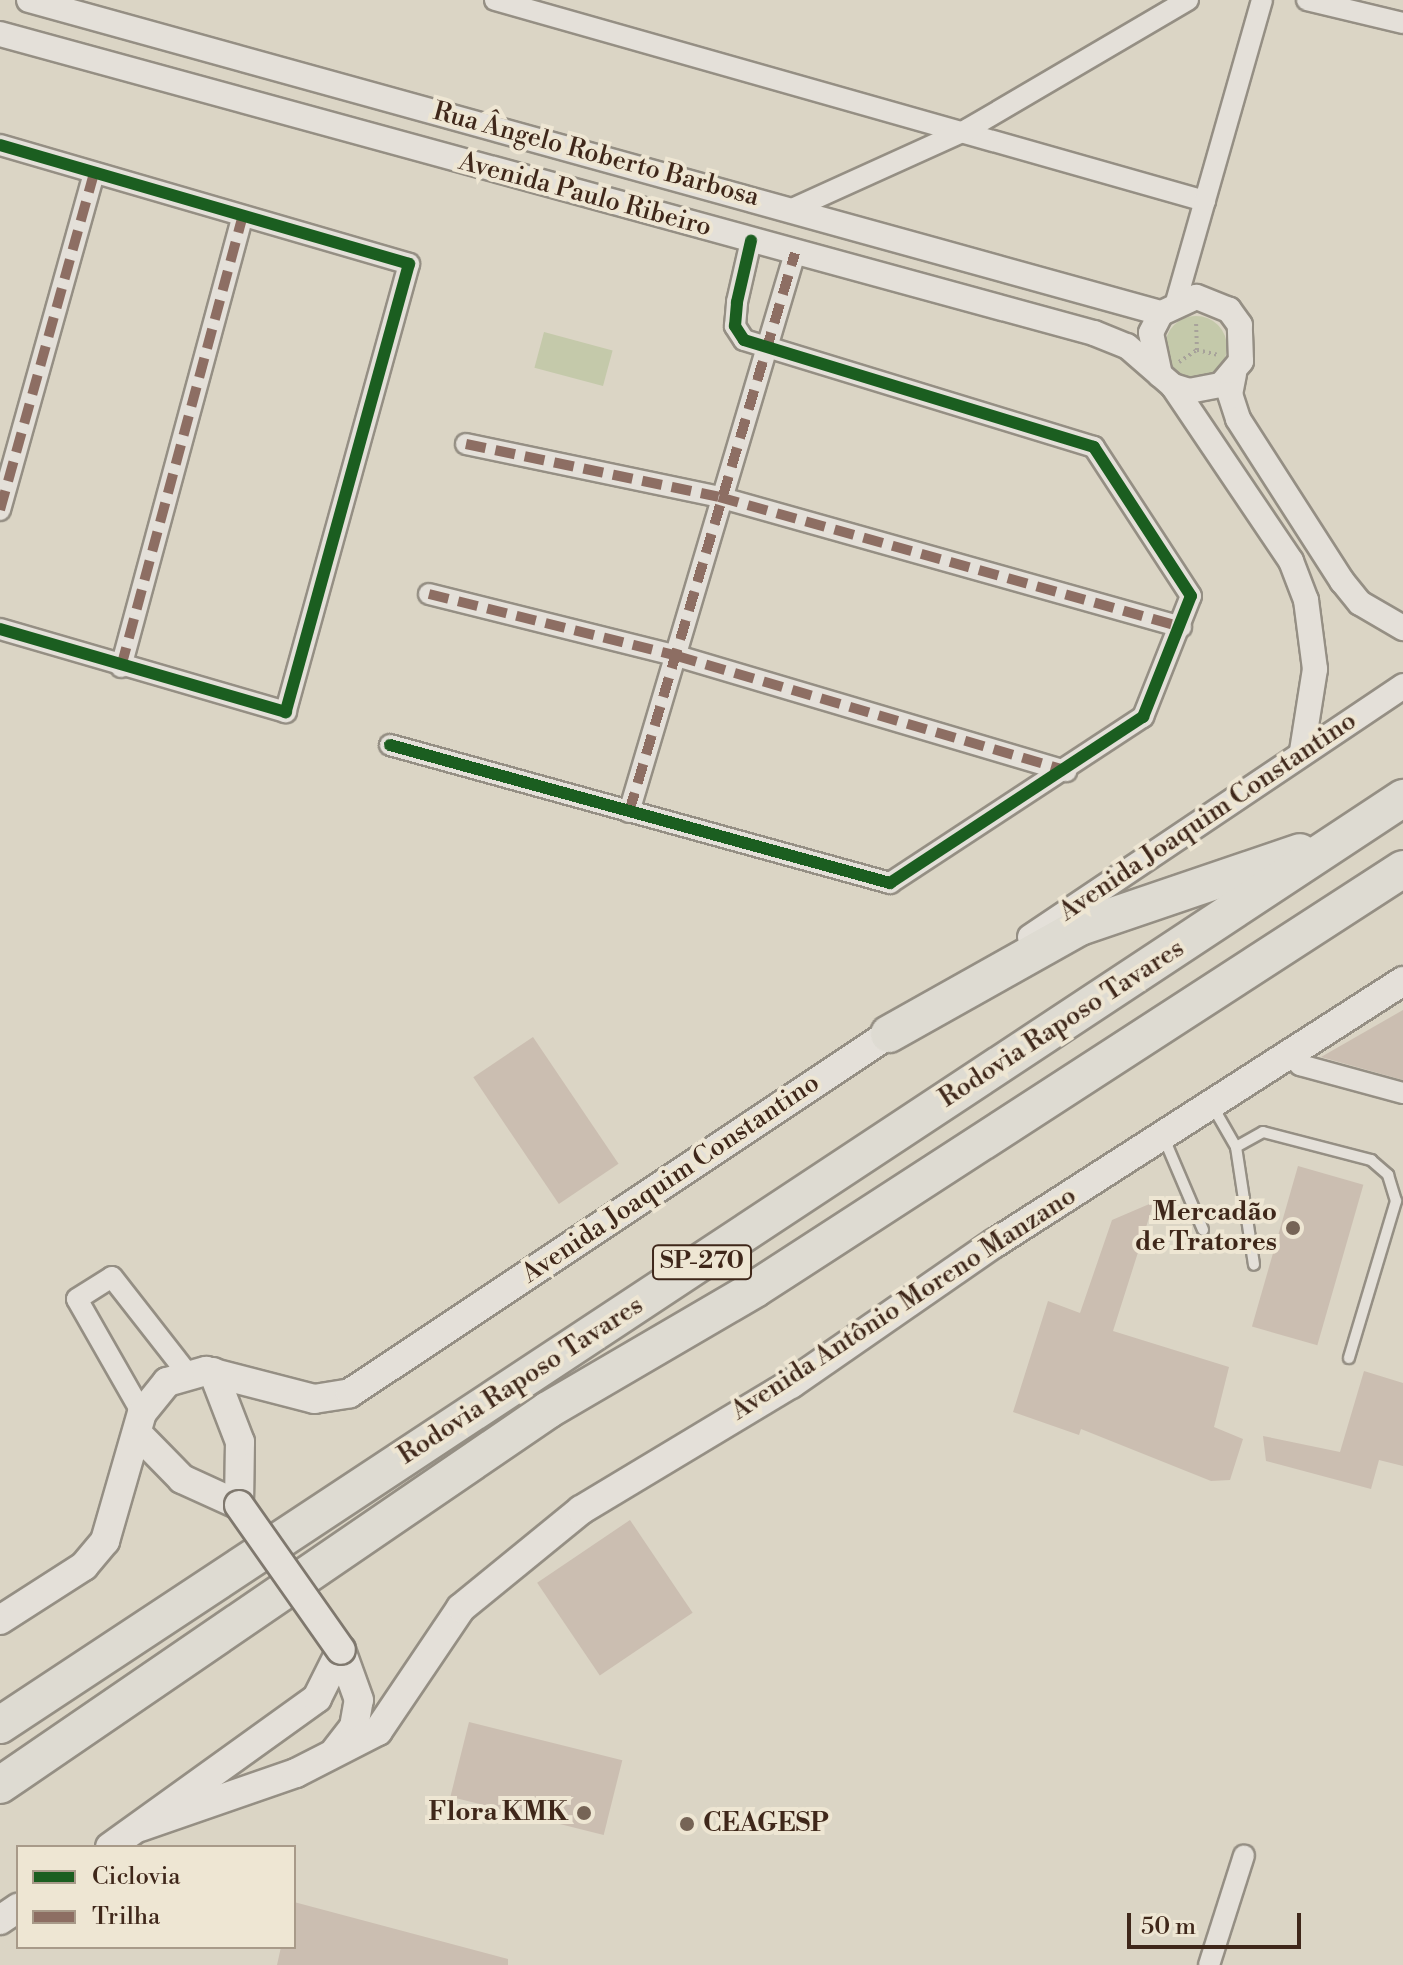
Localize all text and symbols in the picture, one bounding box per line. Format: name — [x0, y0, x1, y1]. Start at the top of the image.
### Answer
street label: Rua Ângelo Roberto Barbosa — [430, 96, 762, 214]
street label: Avenida Paulo Ribeiro — [455, 146, 715, 244]
street label: Avenida Joaquim Constantino — [1053, 706, 1363, 928]
street label: Rodovia Raposo Tavares — [934, 933, 1190, 1115]
street label: Avenida Joaquim Constantino — [516, 1068, 826, 1290]
street label: Avenida Antônio Moreno Manzano — [726, 1181, 1082, 1427]
place label: Mercadão de Tratores — [1135, 1197, 1277, 1258]
marker: Mercadão de Tratores — [1284, 1219, 1302, 1237]
road number: SP-270 — [652, 1242, 752, 1282]
street label: Rodovia Raposo Tavares — [393, 1290, 649, 1472]
place label: Flora KMK — [428, 1797, 568, 1829]
marker: Flora KMK — [575, 1804, 593, 1822]
place label: CEAGESP — [703, 1808, 829, 1840]
marker: CEAGESP — [678, 1815, 696, 1833]
legend — [16, 1845, 296, 1949]
text: Ciclovia — [92, 1862, 180, 1892]
scale bar — [1131, 1897, 1305, 1947]
text: Trilha — [92, 1902, 160, 1932]
text: 50 m — [1141, 1912, 1196, 1942]

